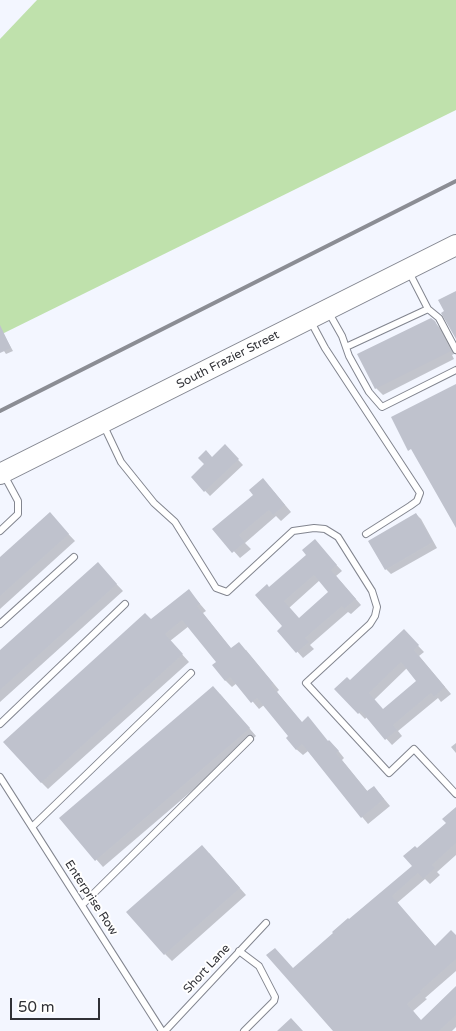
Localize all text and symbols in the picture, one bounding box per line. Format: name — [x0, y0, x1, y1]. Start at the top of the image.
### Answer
street label: South Frazier Street — [174, 328, 282, 392]
street label: Enterprise Row — [61, 858, 121, 938]
street label: Short Lane — [181, 941, 233, 997]
scale bar — [12, 988, 102, 1020]
text: 50 m — [18, 998, 55, 1016]

